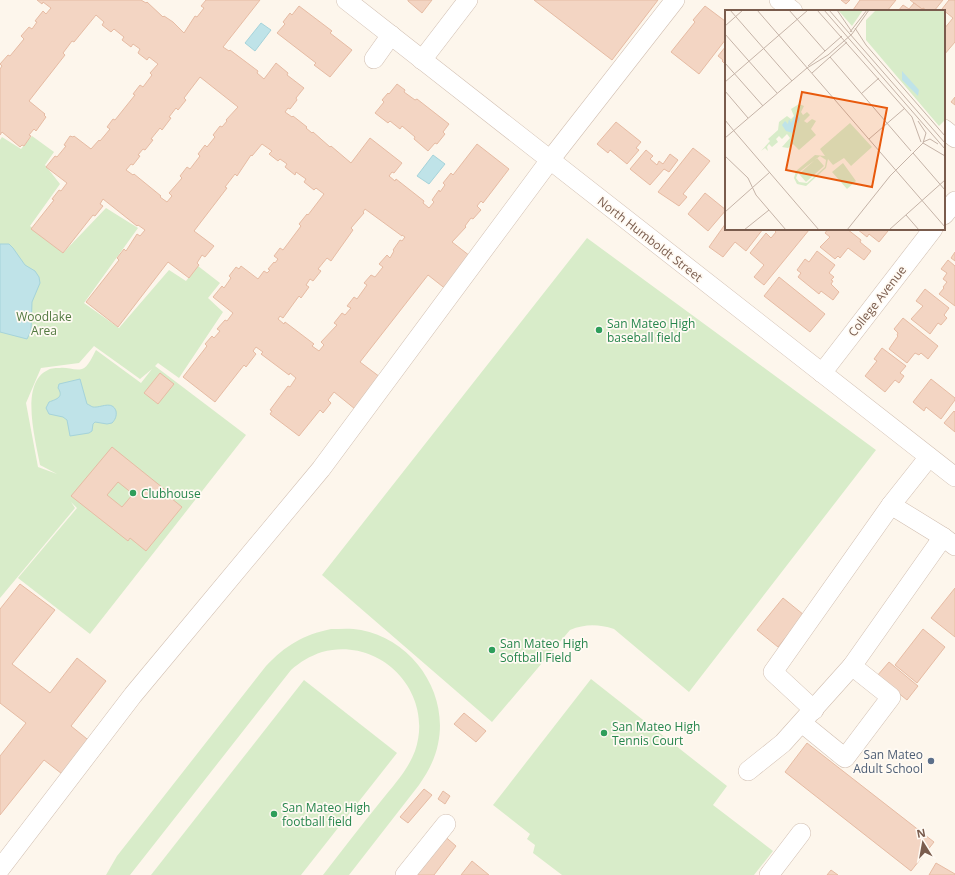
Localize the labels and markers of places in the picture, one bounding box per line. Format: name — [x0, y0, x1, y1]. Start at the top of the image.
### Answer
place label: San Mateo High baseball field — [607, 315, 695, 346]
marker: San Mateo High baseball field — [594, 325, 604, 335]
place label: Clubhouse — [141, 485, 201, 502]
marker: Clubhouse — [128, 488, 138, 498]
place label: San Mateo High Softball Field — [500, 635, 588, 666]
marker: San Mateo High Softball Field — [487, 645, 497, 655]
place label: San Mateo High Tennis Court — [612, 718, 700, 749]
marker: San Mateo High Tennis Court — [599, 728, 609, 738]
place label: San Mateo Adult School — [853, 746, 923, 777]
marker: San Mateo Adult School — [926, 756, 936, 766]
place label: San Mateo High football field — [282, 799, 370, 830]
marker: San Mateo High football field — [269, 809, 279, 819]

